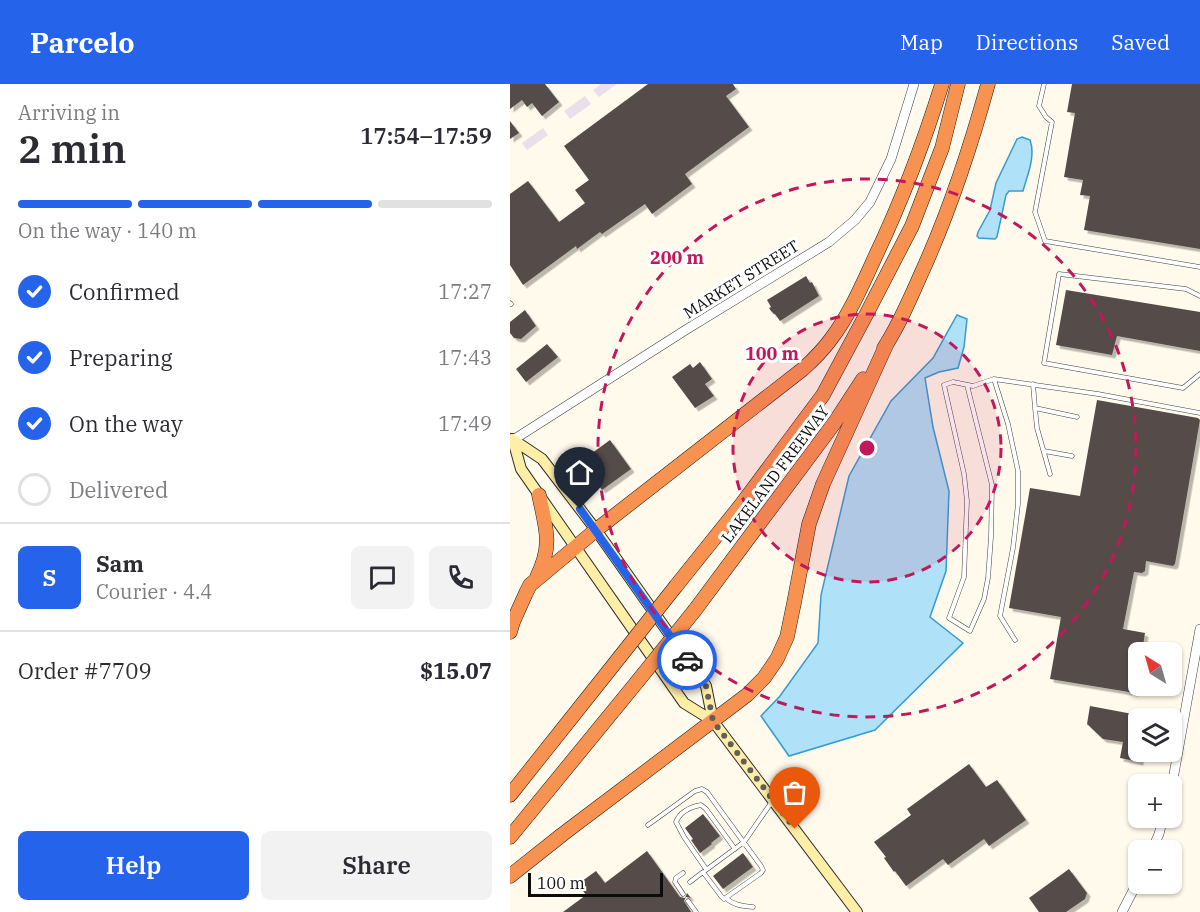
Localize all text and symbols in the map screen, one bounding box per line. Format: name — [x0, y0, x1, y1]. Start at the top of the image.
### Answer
text: Parcelo — [30, 24, 135, 61]
text: Map — [900, 28, 943, 56]
text: Directions — [976, 28, 1078, 56]
text: Saved — [1111, 28, 1170, 56]
text: Arriving in — [18, 99, 120, 126]
text: 17:54–17:59 — [360, 121, 492, 150]
text: 2 min — [18, 123, 126, 174]
text: On the way · 140 m — [18, 217, 197, 244]
street label: MARKET STREET — [679, 235, 803, 323]
text: 200 m — [650, 246, 705, 269]
icon: check — [18, 275, 51, 308]
text: Confirmed — [69, 277, 180, 306]
text: 17:27 — [438, 278, 492, 305]
icon: check — [18, 341, 51, 374]
text: 100 m — [745, 342, 800, 365]
text: Preparing — [69, 343, 173, 372]
text: 17:43 — [438, 344, 492, 371]
street label: LAKELAND FREEWAY — [717, 401, 833, 547]
icon: check — [18, 407, 51, 440]
text: On the way — [69, 409, 183, 438]
text: 17:49 — [438, 410, 492, 437]
centre of rings — [857, 438, 877, 458]
pin — [554, 447, 605, 509]
icon: home — [563, 456, 596, 489]
text: Delivered — [69, 475, 168, 504]
button: chat — [351, 546, 414, 609]
button: phone — [429, 546, 492, 609]
text: Sam — [96, 549, 144, 578]
text: S — [43, 563, 56, 592]
text: Courier · 4.4 — [96, 578, 212, 605]
courier — [657, 630, 717, 690]
north arrow — [1128, 642, 1182, 696]
map controls — [1128, 642, 1182, 894]
icon: car — [671, 644, 704, 677]
text: Order #7709 — [18, 656, 152, 685]
text: $15.07 — [420, 656, 492, 685]
button: layers — [1128, 708, 1182, 762]
pin — [769, 767, 820, 829]
button: + — [1128, 774, 1182, 828]
icon: bag — [778, 776, 811, 809]
button: Help — [18, 831, 249, 900]
button: Share — [261, 831, 492, 900]
button: − — [1128, 840, 1182, 894]
scale bar — [528, 870, 663, 898]
text: 100 m — [537, 873, 585, 893]

